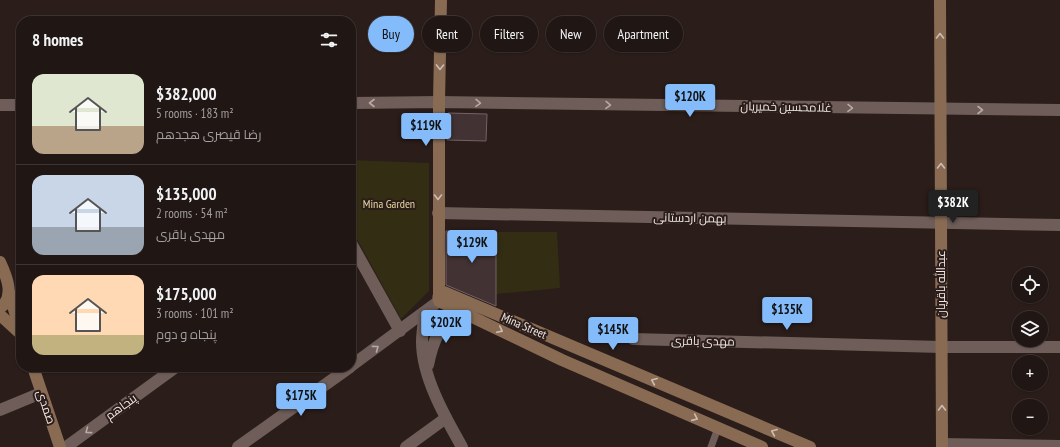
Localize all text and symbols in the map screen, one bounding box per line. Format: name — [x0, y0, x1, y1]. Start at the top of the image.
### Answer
chip: Buy — [368, 16, 414, 52]
chip: Rent — [422, 16, 472, 52]
chip: Filters — [480, 16, 538, 52]
chip: New — [546, 16, 596, 52]
chip: Apartment — [604, 16, 683, 52]
text: 8 homes — [32, 29, 83, 51]
icon: filters — [318, 29, 340, 51]
one-way arrow — [936, 33, 944, 39]
one-way arrow — [435, 64, 444, 70]
text: $382,000 — [156, 83, 217, 105]
pin: $120K — [662, 84, 718, 118]
text: $120K — [674, 88, 706, 105]
icon: home — [64, 90, 112, 138]
street label: غلامحسین خمیریان — [740, 98, 832, 115]
one-way arrow — [369, 99, 375, 107]
one-way arrow — [475, 99, 481, 107]
one-way arrow — [605, 101, 611, 109]
one-way arrow — [847, 104, 853, 112]
text: 5 rooms · 183 m² — [156, 105, 234, 122]
one-way arrow — [977, 105, 983, 114]
pin: $119K — [398, 113, 454, 147]
text: $119K — [410, 117, 442, 134]
text: رضا قیصری هجدهم — [156, 126, 261, 143]
one-way arrow — [937, 163, 945, 169]
text: $135,000 — [156, 183, 217, 205]
pin: $382K — [925, 190, 981, 224]
icon: home — [64, 191, 112, 239]
one-way arrow — [434, 194, 442, 200]
text: $382K — [937, 194, 969, 211]
park label: Mina Garden — [363, 196, 415, 211]
text: 2 rooms · 54 m² — [156, 205, 228, 222]
street label: بهمن اردستانی — [653, 209, 727, 226]
text: مهدی باقری — [156, 226, 225, 243]
pin: $129K — [444, 230, 500, 264]
text: $129K — [456, 234, 488, 251]
street label: عبدالله باقریان — [933, 250, 948, 318]
map controls — [1012, 267, 1048, 435]
button: locate — [1012, 267, 1048, 303]
text: $175,000 — [156, 283, 217, 305]
icon: home — [64, 291, 112, 339]
pin: $135K — [759, 297, 815, 331]
text: $135K — [771, 301, 803, 318]
text: 3 rooms · 101 m² — [156, 305, 234, 322]
street label: Mina Street — [499, 309, 550, 342]
pin: $202K — [418, 310, 474, 344]
button: layers — [1012, 311, 1048, 347]
text: $202K — [430, 314, 462, 331]
pin: $145K — [585, 317, 641, 351]
text: $145K — [597, 321, 629, 338]
one-way arrow — [495, 325, 503, 333]
text: پنجاه و دوم — [156, 326, 217, 343]
street label: مهدی باقری — [671, 332, 735, 349]
one-way arrow — [371, 346, 378, 353]
button: + — [1012, 355, 1048, 391]
one-way arrow — [650, 378, 658, 386]
pin: $175K — [273, 383, 329, 417]
text: $175K — [285, 387, 317, 404]
street label: صمدی — [34, 388, 59, 426]
street label: پنجاهم — [102, 390, 141, 425]
button: − — [1012, 399, 1048, 435]
one-way arrow — [938, 405, 946, 411]
one-way arrow — [690, 413, 698, 421]
one-way arrow — [85, 426, 92, 434]
one-way arrow — [770, 429, 778, 437]

